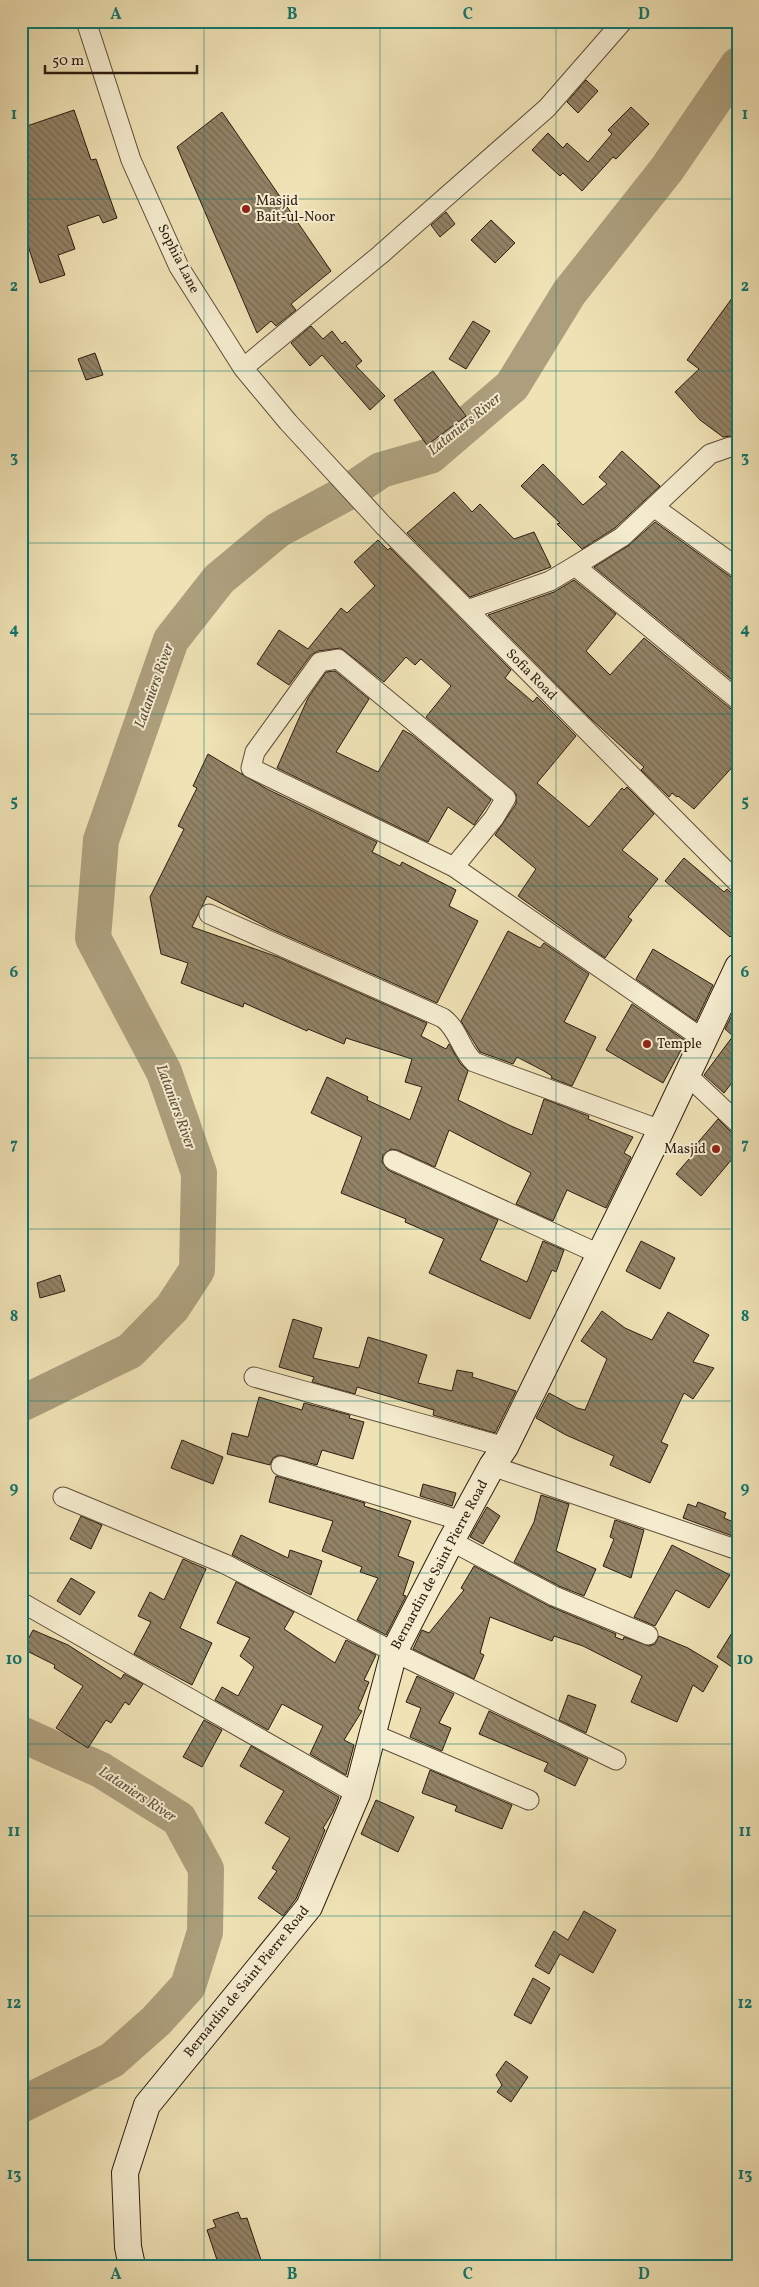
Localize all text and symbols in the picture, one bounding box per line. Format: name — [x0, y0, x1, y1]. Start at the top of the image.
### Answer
text: A — [110, 4, 122, 26]
text: B — [287, 4, 298, 26]
text: C — [463, 4, 473, 26]
text: D — [638, 4, 650, 26]
scale bar — [45, 42, 198, 74]
text: 50 m — [52, 51, 84, 72]
text: 1 — [11, 104, 17, 126]
text: 1 — [742, 104, 748, 126]
place label: Masjid Bait-ul-Noor — [256, 192, 335, 227]
marker: Masjid Bait-ul-Noor — [240, 203, 252, 215]
street label: Sophia Lane — [152, 221, 204, 297]
text: 2 — [10, 276, 18, 298]
text: 2 — [741, 276, 749, 298]
water label: Lataniers River — [424, 389, 506, 461]
text: 3 — [10, 447, 18, 469]
text: 3 — [741, 447, 749, 469]
text: 4 — [9, 619, 19, 641]
text: 4 — [740, 619, 750, 641]
water label: Lataniers River — [130, 640, 180, 731]
street label: Sofia Road — [501, 645, 561, 705]
text: 5 — [10, 791, 18, 813]
text: 5 — [741, 791, 749, 813]
text: 6 — [10, 962, 19, 984]
text: 6 — [741, 962, 750, 984]
place label: Temple — [657, 1035, 702, 1054]
marker: Temple — [641, 1038, 653, 1050]
water label: Lataniers River — [150, 1062, 200, 1153]
text: 7 — [10, 1134, 18, 1156]
text: 7 — [741, 1134, 749, 1156]
place label: Masjid — [664, 1140, 706, 1159]
marker: Masjid — [710, 1143, 722, 1155]
text: 8 — [10, 1306, 18, 1328]
text: 8 — [741, 1306, 749, 1328]
street label: Bernardin de Saint Pierre Road — [387, 1477, 493, 1653]
text: 9 — [10, 1478, 19, 1500]
text: 9 — [741, 1478, 750, 1500]
text: 10 — [6, 1649, 22, 1671]
text: 10 — [737, 1649, 753, 1671]
water label: Lataniers River — [94, 1762, 180, 1828]
text: 11 — [8, 1821, 20, 1843]
text: 11 — [739, 1821, 751, 1843]
street label: Bernardin de Saint Pierre Road — [180, 1902, 314, 2062]
text: 12 — [7, 1993, 21, 2015]
text: 12 — [738, 1993, 752, 2015]
text: 13 — [7, 2164, 21, 2186]
text: 13 — [738, 2164, 752, 2186]
text: A — [110, 2264, 122, 2286]
text: B — [287, 2264, 298, 2286]
text: C — [463, 2264, 473, 2286]
text: D — [638, 2264, 650, 2286]

